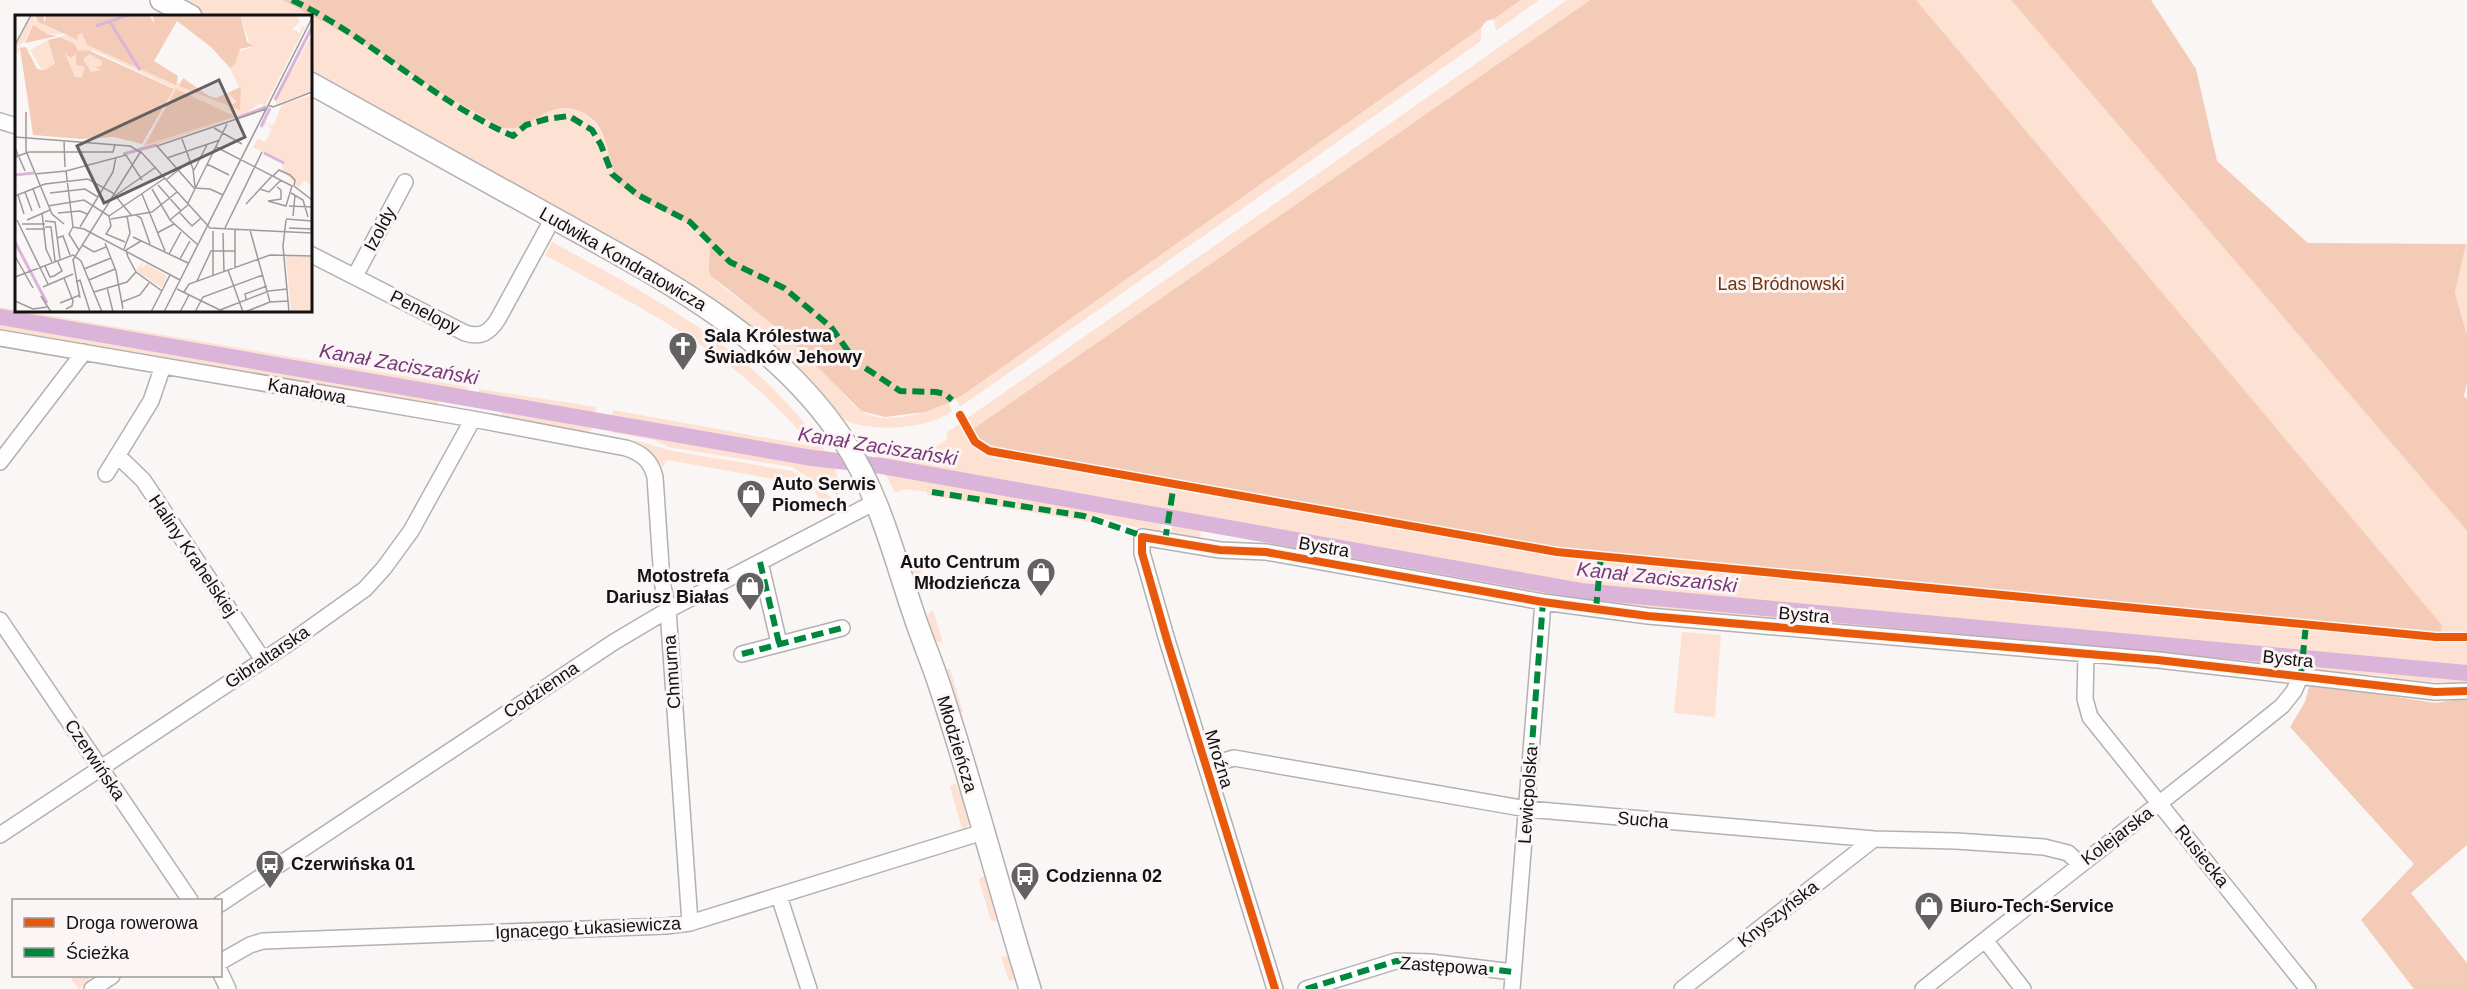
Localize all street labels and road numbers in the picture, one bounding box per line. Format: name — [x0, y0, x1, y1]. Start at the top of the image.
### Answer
street label: Ludwika Kondratowicza — [536, 203, 711, 315]
street label: Izoldy — [360, 204, 400, 254]
street label: Penelopy — [387, 286, 463, 338]
street label: Kanałowa — [266, 374, 349, 408]
street label: Haliny Krahelskiej — [145, 491, 241, 621]
street label: Bystra — [1297, 533, 1352, 561]
street label: Bystra — [1778, 603, 1831, 627]
street label: Gibraltarska — [221, 621, 314, 692]
street label: Chmurna — [659, 633, 685, 710]
street label: Bystra — [2262, 646, 2315, 672]
street label: Codzienna — [500, 657, 583, 722]
street label: Młodzieńcza — [933, 693, 981, 796]
street label: Czerwińska — [61, 716, 130, 805]
street label: Mroźna — [1201, 727, 1238, 792]
street label: Lewicpolska — [1515, 744, 1541, 845]
street label: Kolejarska — [2077, 802, 2157, 869]
street label: Sucha — [1617, 808, 1670, 832]
street label: Rusiecka — [2171, 821, 2234, 892]
street label: Knyszyńska — [1734, 876, 1823, 951]
street label: Ignacego Łukasiewicza — [495, 913, 682, 943]
street label: Zastępowa — [1399, 953, 1490, 979]

